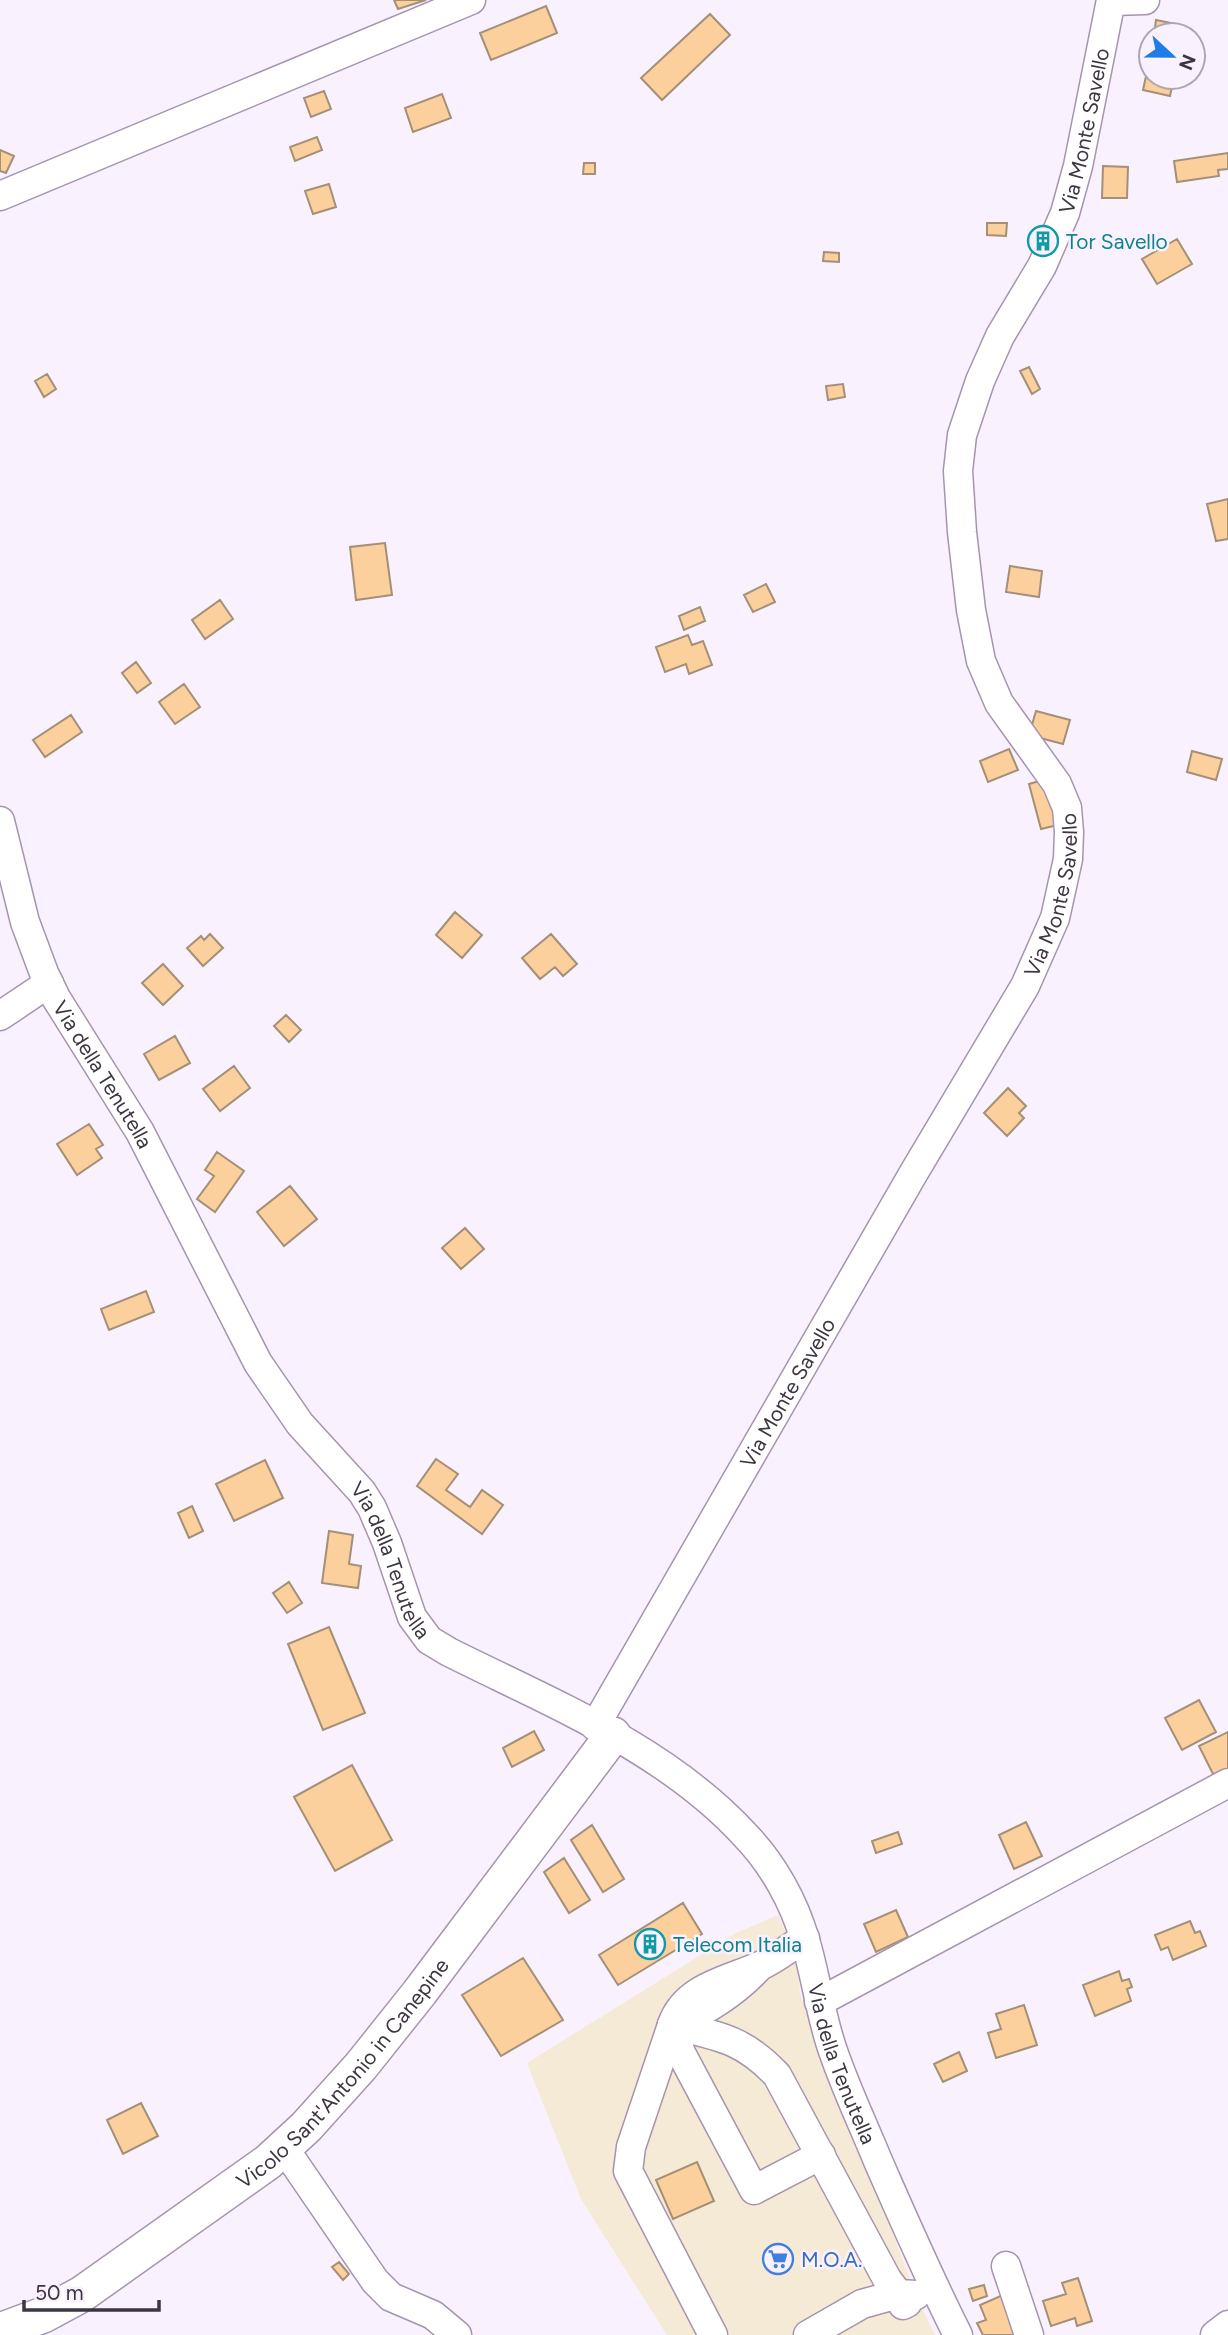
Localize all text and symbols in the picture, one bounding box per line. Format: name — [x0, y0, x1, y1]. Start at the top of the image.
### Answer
north arrow — [1137, 21, 1207, 91]
street label: Via Monte Savello — [1053, 46, 1114, 216]
text: N — [1174, 51, 1201, 73]
building icon: Tor Savello — [1026, 224, 1060, 258]
place label: Tor Savello — [1066, 229, 1168, 254]
street label: Via Monte Savello — [1018, 812, 1082, 980]
street label: Via della Tenutella — [48, 996, 158, 1152]
street label: Via Monte Savello — [734, 1313, 840, 1472]
street label: Via della Tenutella — [346, 1476, 436, 1643]
building icon: Telecom Italia — [633, 1927, 667, 1961]
place label: Telecom Italia — [673, 1932, 802, 1957]
street label: Vicolo Sant'Antonio in Canepine — [231, 1953, 454, 2193]
street label: Via della Tenutella — [804, 1981, 882, 2148]
supermarket icon: M.O.A. — [761, 2242, 795, 2276]
place label: M.O.A. — [801, 2247, 862, 2272]
scale bar — [24, 2268, 159, 2312]
text: 50 m — [35, 2280, 84, 2305]

